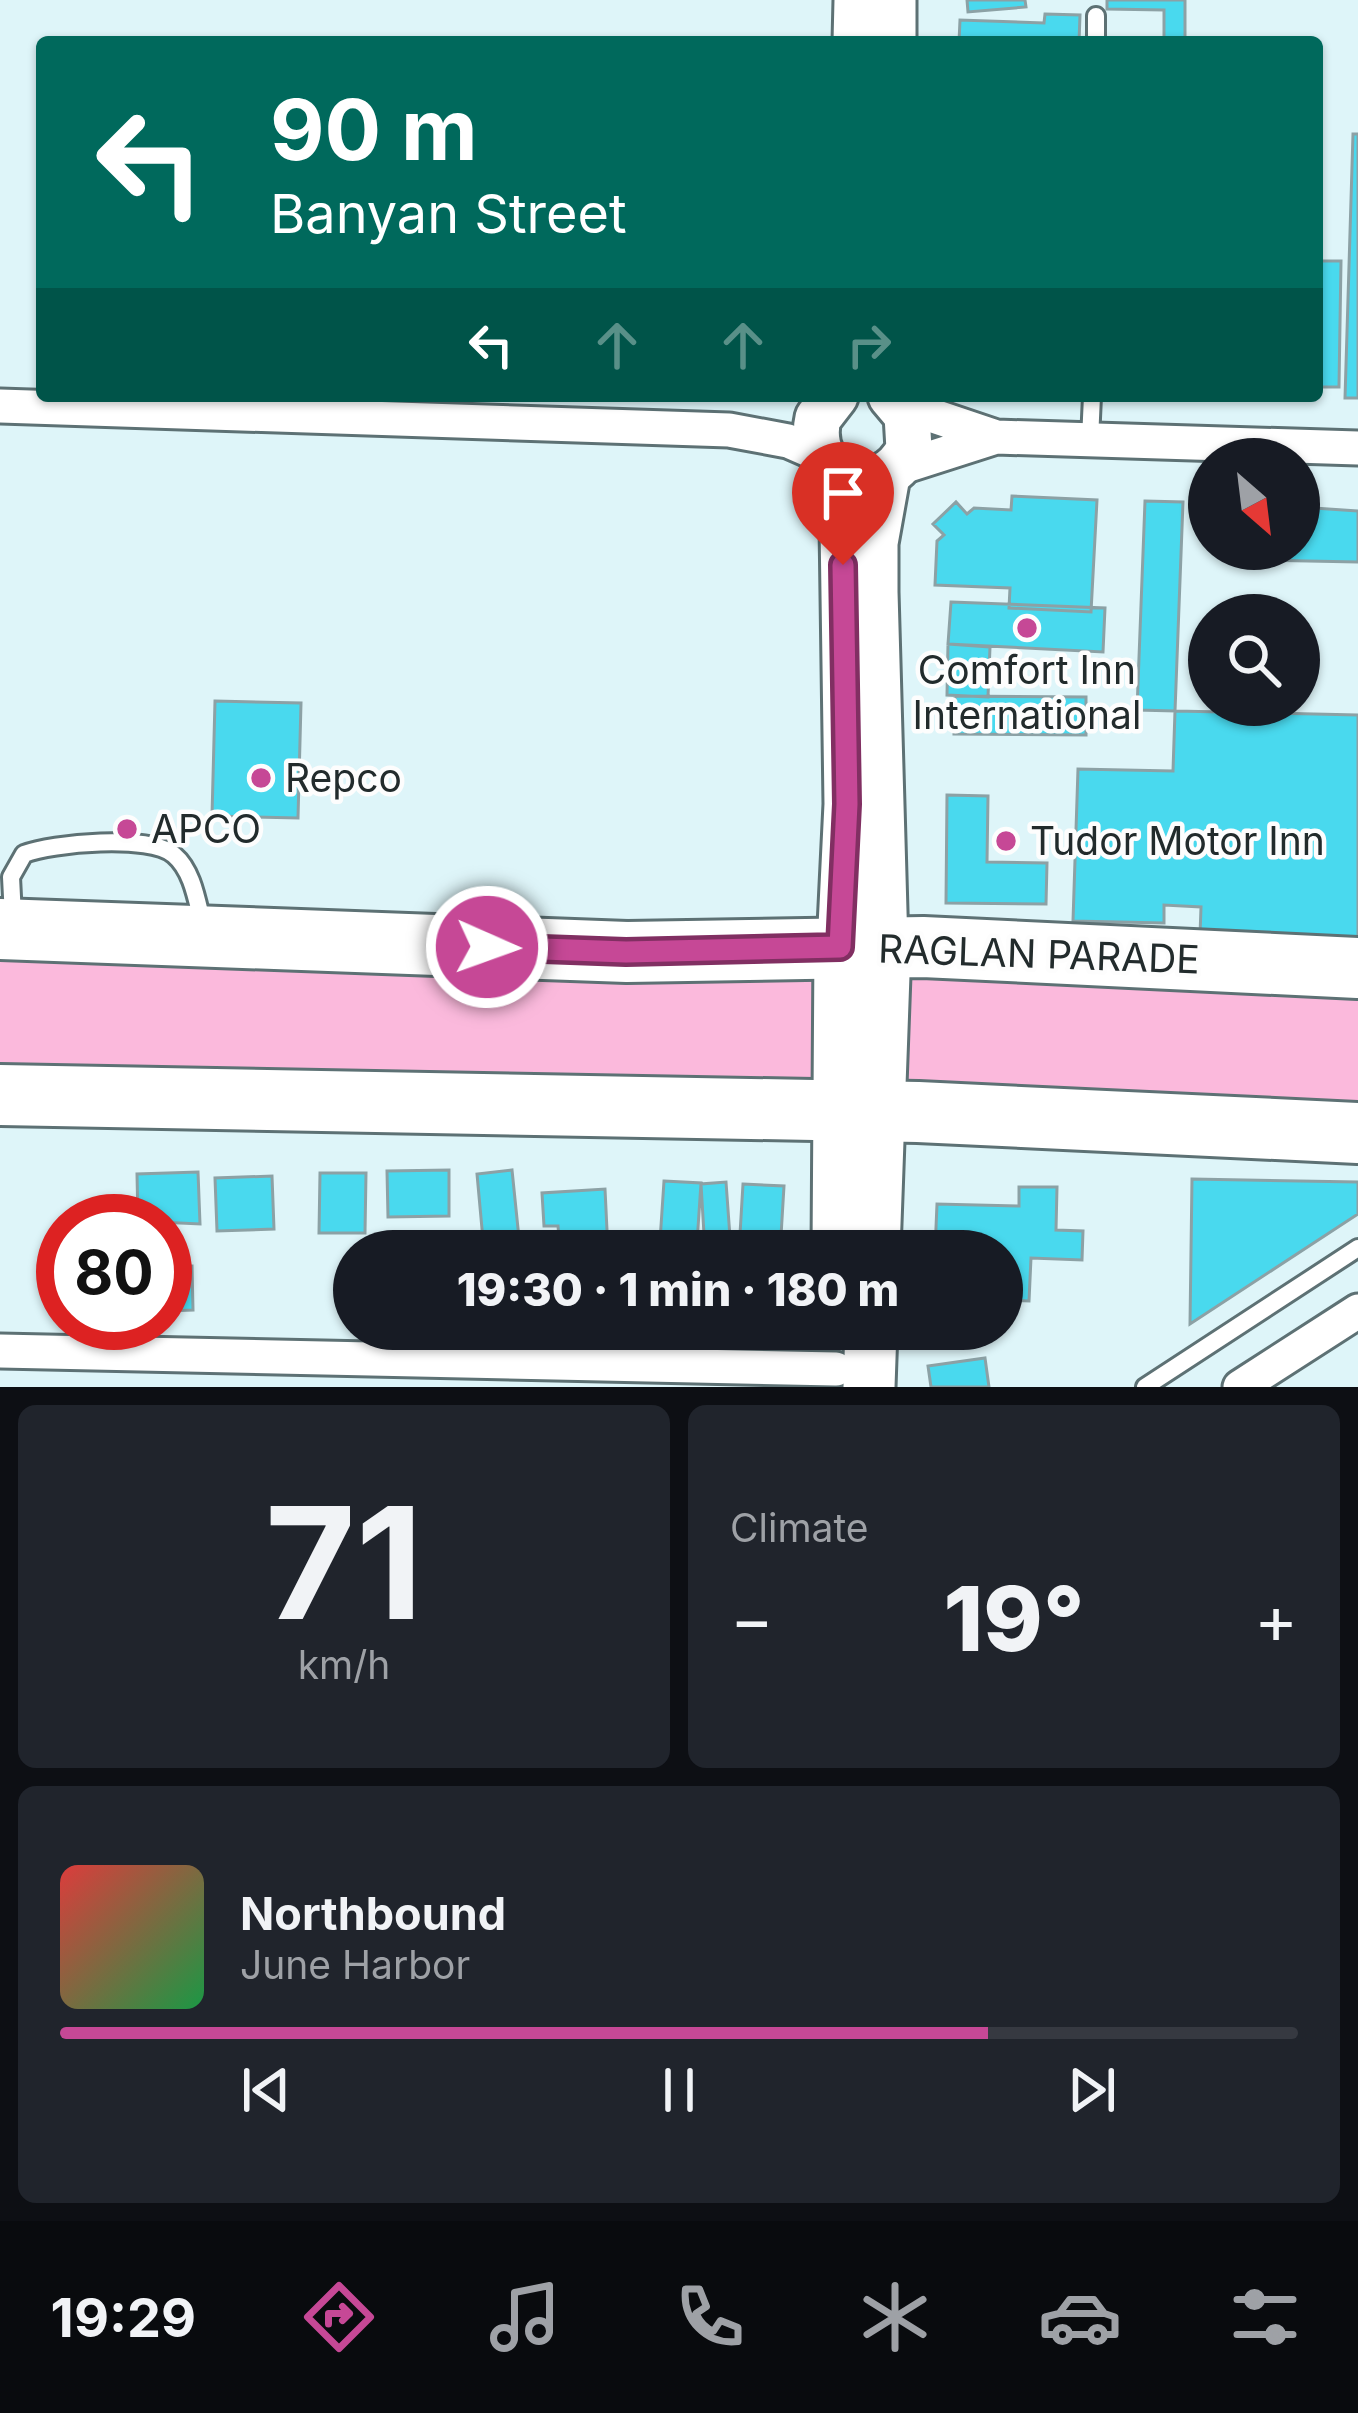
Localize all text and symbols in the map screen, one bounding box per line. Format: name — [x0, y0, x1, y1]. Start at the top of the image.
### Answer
text: 90 m — [270, 79, 478, 180]
icon: left — [72, 84, 228, 240]
text: Banyan Street — [270, 181, 627, 246]
icon: left — [458, 312, 524, 378]
icon: ahead — [584, 312, 650, 378]
icon: ahead — [710, 312, 776, 378]
icon: right — [836, 312, 902, 378]
north arrow — [1188, 438, 1320, 570]
map controls — [1188, 438, 1320, 726]
pin — [792, 442, 894, 565]
icon: arrive — [810, 460, 876, 526]
button: search — [1188, 594, 1320, 726]
marker: Comfort Inn International — [1014, 615, 1040, 641]
place label: Comfort Inn International — [913, 646, 1141, 738]
place label: Repco — [285, 754, 402, 801]
marker: Repco — [248, 765, 274, 791]
place label: APCO — [151, 805, 261, 852]
marker: APCO — [114, 816, 140, 842]
place label: Tudor Motor Inn — [1030, 817, 1325, 864]
marker: Tudor Motor Inn — [993, 828, 1019, 854]
position arrow — [424, 884, 550, 1010]
street label: RAGLAN PARADE — [877, 924, 1201, 983]
speed limit sign: 80 — [36, 1194, 192, 1350]
text: 19:30 · 1 min · 180 m — [457, 1262, 899, 1317]
text: 71 — [265, 1468, 423, 1657]
text: Climate — [730, 1504, 869, 1551]
text: 19° — [944, 1564, 1084, 1673]
text: − — [730, 1579, 774, 1659]
text: + — [1254, 1579, 1298, 1659]
text: km/h — [298, 1641, 390, 1688]
text: Northbound — [240, 1886, 506, 1941]
text: June Harbor — [240, 1941, 470, 1988]
icon: previous — [233, 2057, 299, 2123]
icon: pause — [646, 2057, 712, 2123]
icon: next — [1059, 2057, 1125, 2123]
icon: directions — [297, 2275, 381, 2359]
icon: music — [483, 2275, 567, 2359]
icon: phone — [668, 2275, 752, 2359]
icon: climate — [853, 2275, 937, 2359]
icon: car — [1038, 2275, 1122, 2359]
icon: filters — [1223, 2275, 1307, 2359]
text: 19:29 — [51, 2285, 196, 2350]

